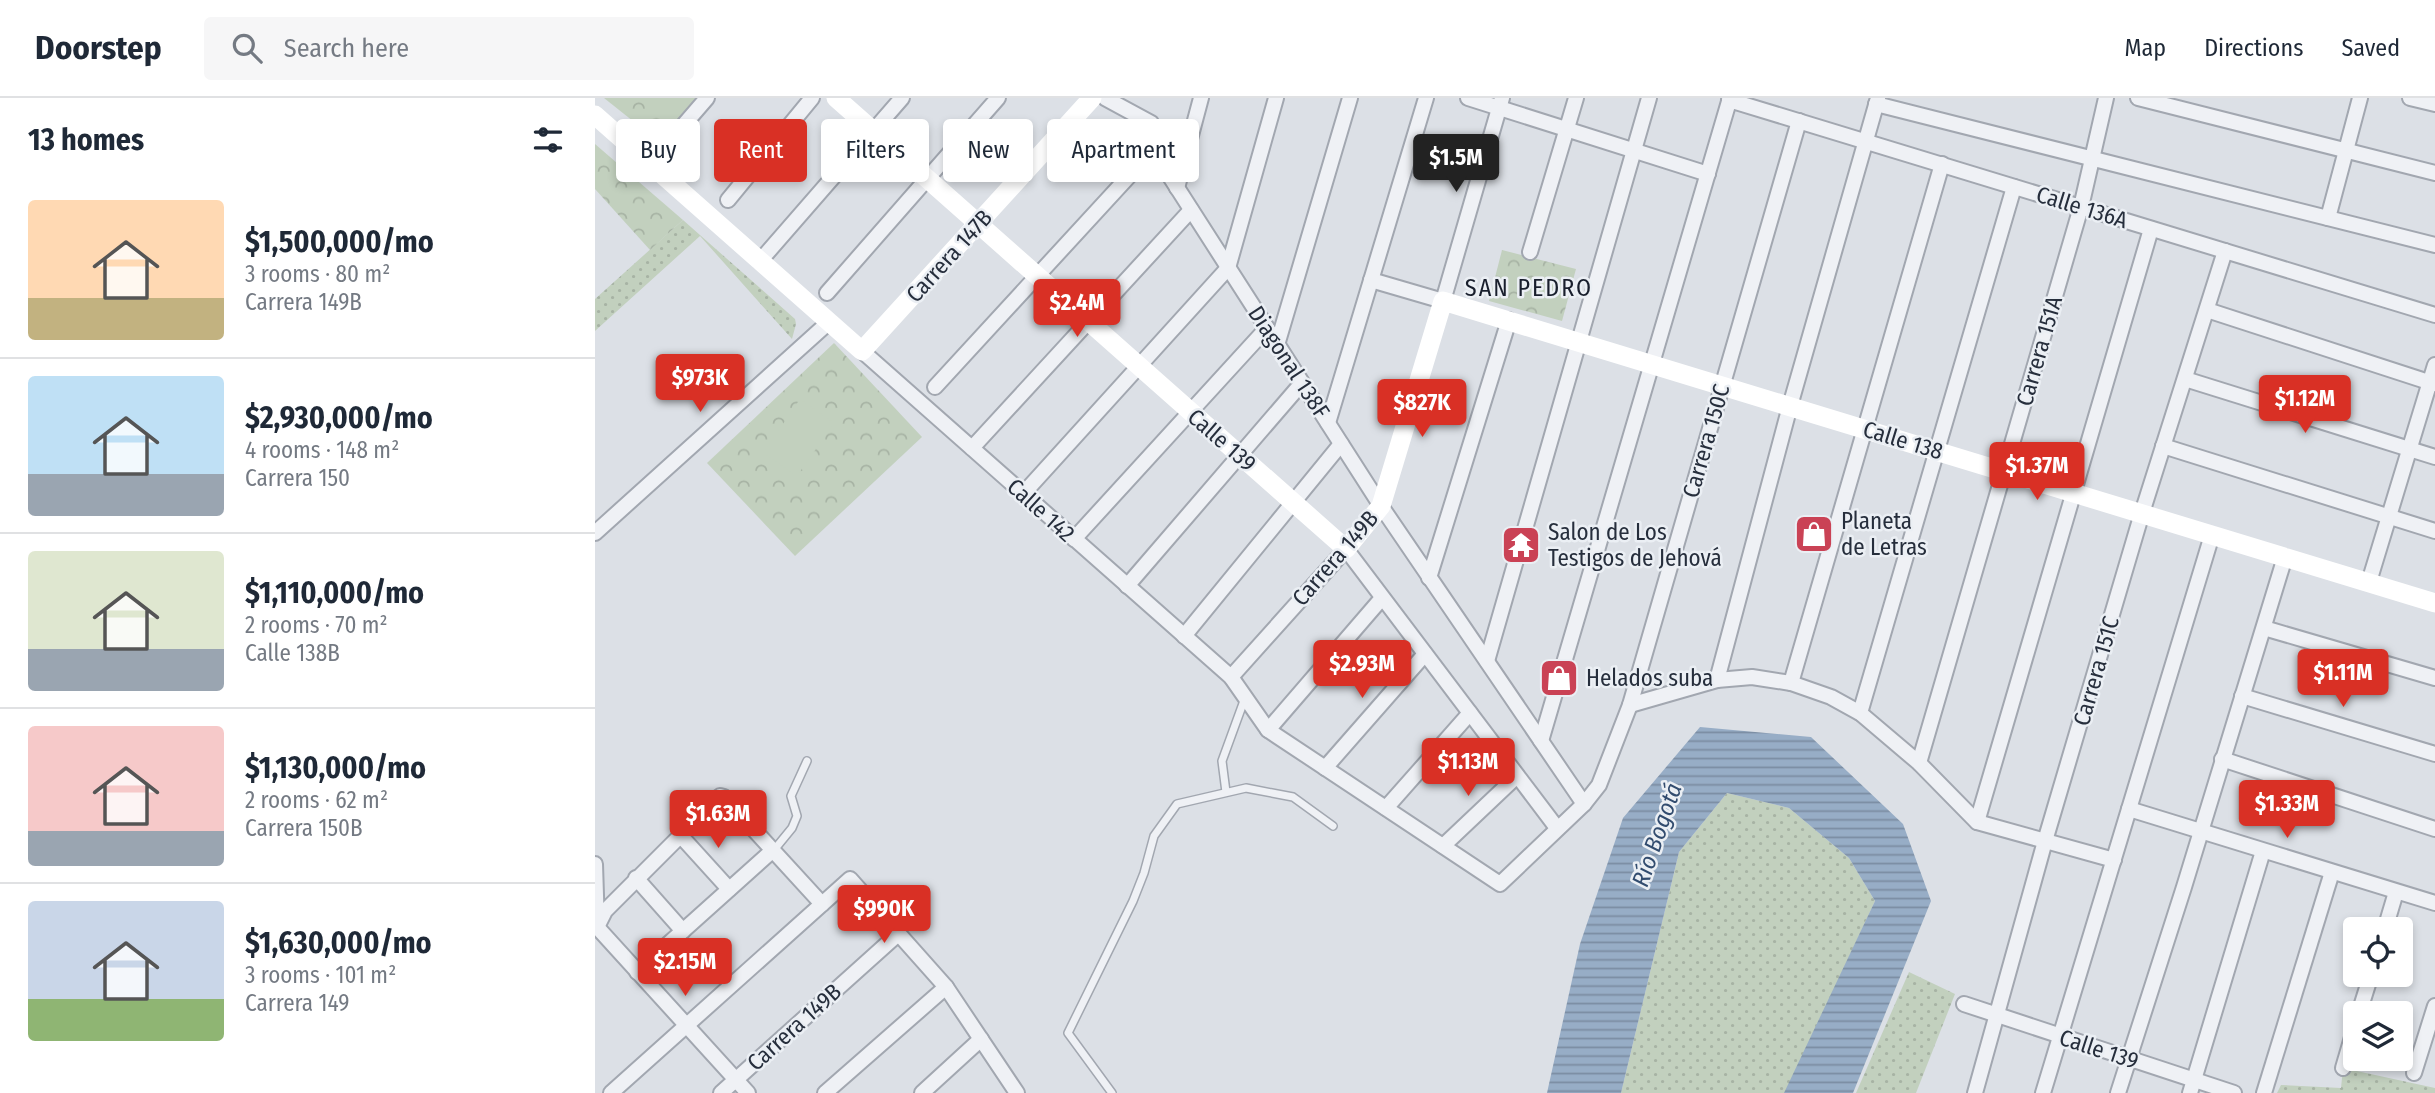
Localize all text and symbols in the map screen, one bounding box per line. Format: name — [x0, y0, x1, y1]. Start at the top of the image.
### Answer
search box — [204, 17, 694, 80]
text: Doorstep — [35, 28, 162, 68]
icon: search — [228, 29, 266, 67]
text: Search here — [284, 33, 409, 64]
text: Map — [2125, 34, 2166, 62]
text: Directions — [2204, 34, 2303, 62]
text: Saved — [2341, 34, 2400, 62]
chip: Buy — [616, 119, 700, 182]
chip: Rent — [714, 119, 807, 182]
chip: Filters — [821, 119, 929, 182]
chip: New — [943, 119, 1033, 182]
chip: Apartment — [1047, 119, 1199, 182]
icon: filters — [529, 121, 567, 159]
text: 13 homes — [28, 122, 144, 158]
pin: $1.5M — [1407, 134, 1505, 194]
text: $1.5M — [1429, 143, 1483, 171]
street label: Calle 136A — [2033, 180, 2131, 234]
street label: Carrera 147B — [900, 204, 998, 308]
text: $1,500,000/mo — [245, 224, 434, 260]
icon: home — [84, 228, 168, 312]
text: 3 rooms · 80 m² — [245, 260, 390, 288]
district label: SAN PEDRO — [1465, 274, 1593, 302]
pin: $2.4M — [1028, 280, 1126, 339]
text: Carrera 149B — [245, 288, 362, 316]
text: $2.4M — [1049, 288, 1105, 316]
street label: Carrera 151A — [2010, 293, 2068, 409]
street label: Diagonal 138F — [1242, 301, 1336, 423]
pin: $973K — [651, 354, 749, 414]
text: $973K — [672, 363, 728, 391]
pin: $1.12M — [2248, 376, 2362, 435]
pin: $827K — [1373, 380, 1471, 439]
street label: Carrera 150C — [1676, 381, 1736, 501]
text: $1.12M — [2275, 384, 2335, 412]
text: $827K — [1393, 388, 1451, 416]
text: $2,930,000/mo — [245, 400, 433, 436]
street label: Calle 139 — [1182, 403, 1262, 477]
icon: home — [84, 404, 168, 488]
street label: Calle 138 — [1860, 415, 1946, 465]
text: 4 rooms · 148 m² — [245, 436, 399, 464]
pin: $1.37M — [1980, 442, 2094, 502]
text: $1.37M — [2005, 451, 2069, 479]
text: Carrera 150 — [245, 464, 350, 492]
street label: Calle 142 — [1001, 472, 1081, 548]
street label: Carrera 149B — [1286, 505, 1384, 611]
place label: Planeta de Letras — [1841, 507, 1927, 561]
shop icon: Planeta de Letras — [1793, 513, 1835, 555]
place label: Salon de Los Testigos de Jehová — [1548, 518, 1722, 572]
temple icon: Salon de Los Testigos de Jehová — [1500, 524, 1542, 566]
text: $1,110,000/mo — [245, 575, 424, 611]
icon: home — [84, 579, 168, 663]
text: 2 rooms · 70 m² — [245, 611, 388, 639]
street label: Carrera 151C — [2067, 613, 2125, 729]
text: Calle 138B — [245, 639, 340, 667]
pin: $2.93M — [1305, 640, 1419, 700]
text: $2.93M — [1329, 649, 1395, 677]
pin: $1.11M — [2286, 650, 2400, 709]
shop icon: Helados suba — [1538, 657, 1580, 699]
text: $1.11M — [2314, 658, 2372, 686]
place label: Helados suba — [1586, 664, 1713, 692]
pin: $1.13M — [1411, 738, 1525, 798]
text: $1.13M — [1438, 747, 1498, 775]
text: $1,130,000/mo — [245, 750, 426, 786]
icon: home — [84, 754, 168, 838]
water label: Río Bogotá — [1626, 779, 1688, 891]
pin: $1.33M — [2230, 780, 2344, 840]
text: 2 rooms · 62 m² — [245, 786, 388, 814]
text: $1.33M — [2255, 789, 2319, 817]
pin: $1.63M — [661, 790, 775, 850]
text: $1.63M — [686, 799, 750, 827]
text: Carrera 150B — [245, 814, 363, 842]
pin: $990K — [835, 886, 933, 945]
text: $990K — [854, 894, 914, 922]
map controls — [2343, 917, 2413, 1071]
button: locate — [2343, 917, 2413, 987]
text: $1,630,000/mo — [245, 925, 432, 961]
icon: home — [84, 929, 168, 1013]
pin: $2.15M — [628, 939, 742, 998]
text: $2.15M — [654, 947, 716, 975]
text: 3 rooms · 101 m² — [245, 961, 396, 989]
street label: Carrera 149B — [741, 977, 847, 1077]
text: Carrera 149 — [245, 989, 349, 1017]
button: layers — [2343, 1001, 2413, 1071]
street label: Calle 139 — [2056, 1023, 2142, 1075]

